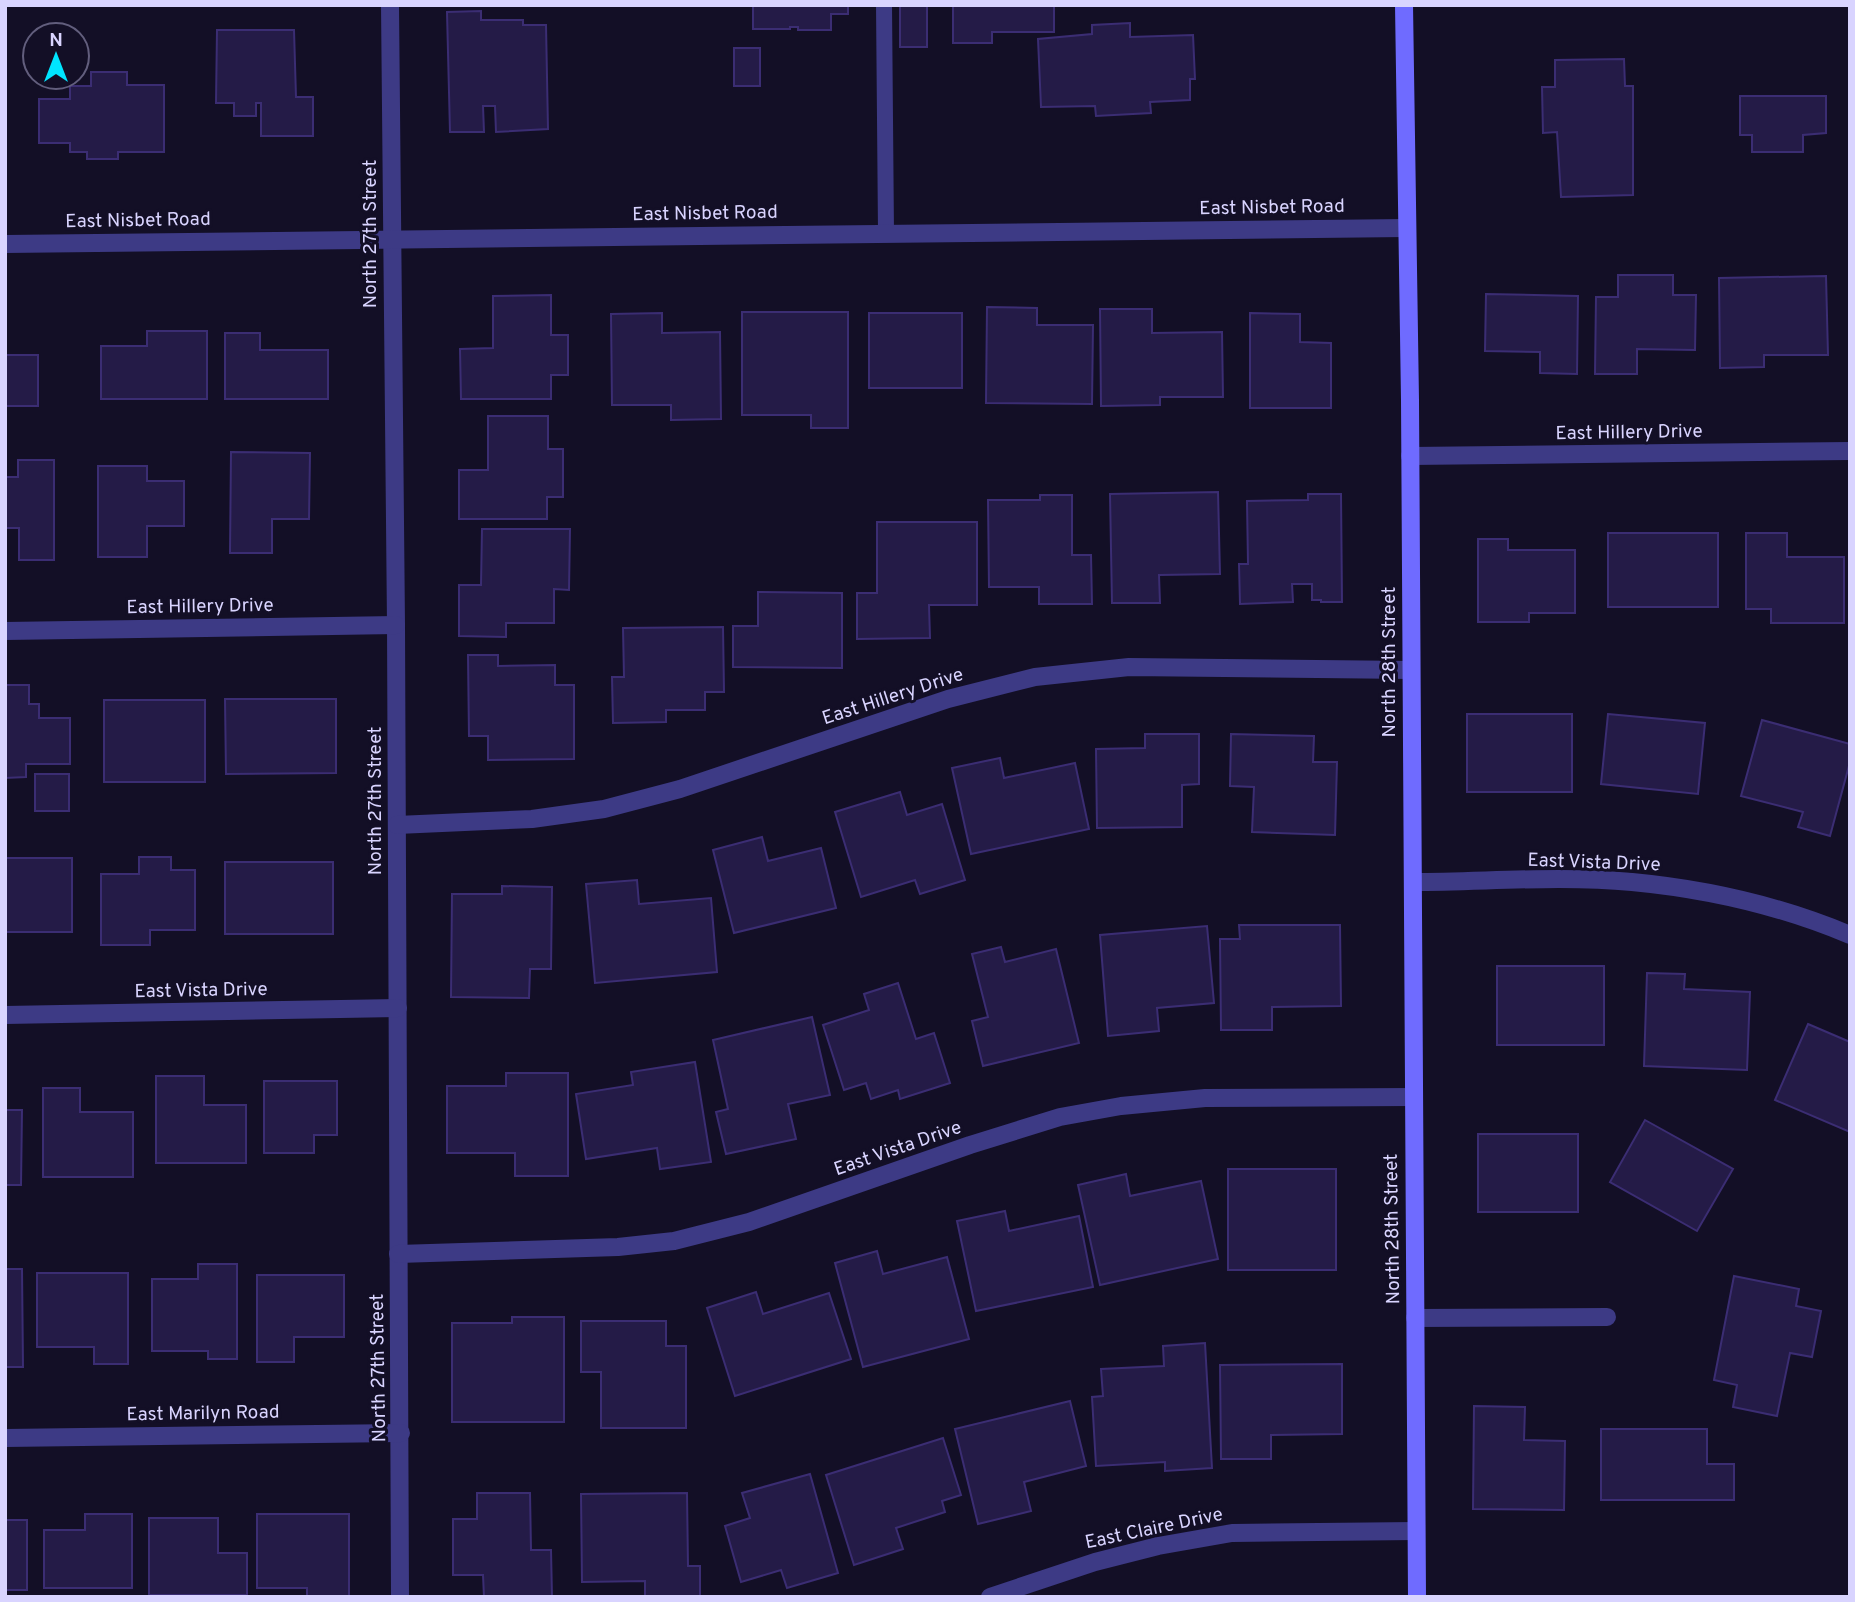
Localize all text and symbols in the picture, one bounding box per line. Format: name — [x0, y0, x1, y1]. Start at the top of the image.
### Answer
north arrow — [21, 21, 91, 91]
text: N — [49, 29, 63, 53]
street label: North 27th Street — [359, 160, 383, 308]
street label: East Nisbet Road — [1199, 195, 1345, 221]
street label: East Nisbet Road — [632, 201, 778, 227]
street label: East Nisbet Road — [65, 208, 211, 234]
street label: East Hillery Drive — [1555, 420, 1703, 446]
street label: North 28th Street — [1378, 587, 1402, 737]
street label: East Hillery Drive — [126, 594, 274, 620]
street label: East Hillery Drive — [819, 663, 967, 731]
street label: North 27th Street — [364, 727, 388, 875]
street label: East Vista Drive — [1527, 849, 1661, 877]
street label: East Vista Drive — [134, 978, 268, 1004]
street label: East Vista Drive — [831, 1116, 965, 1182]
street label: North 28th Street — [1380, 1153, 1406, 1305]
street label: North 27th Street — [366, 1293, 392, 1443]
street label: East Marilyn Road — [126, 1401, 280, 1427]
street label: East Claire Drive — [1083, 1503, 1225, 1555]

